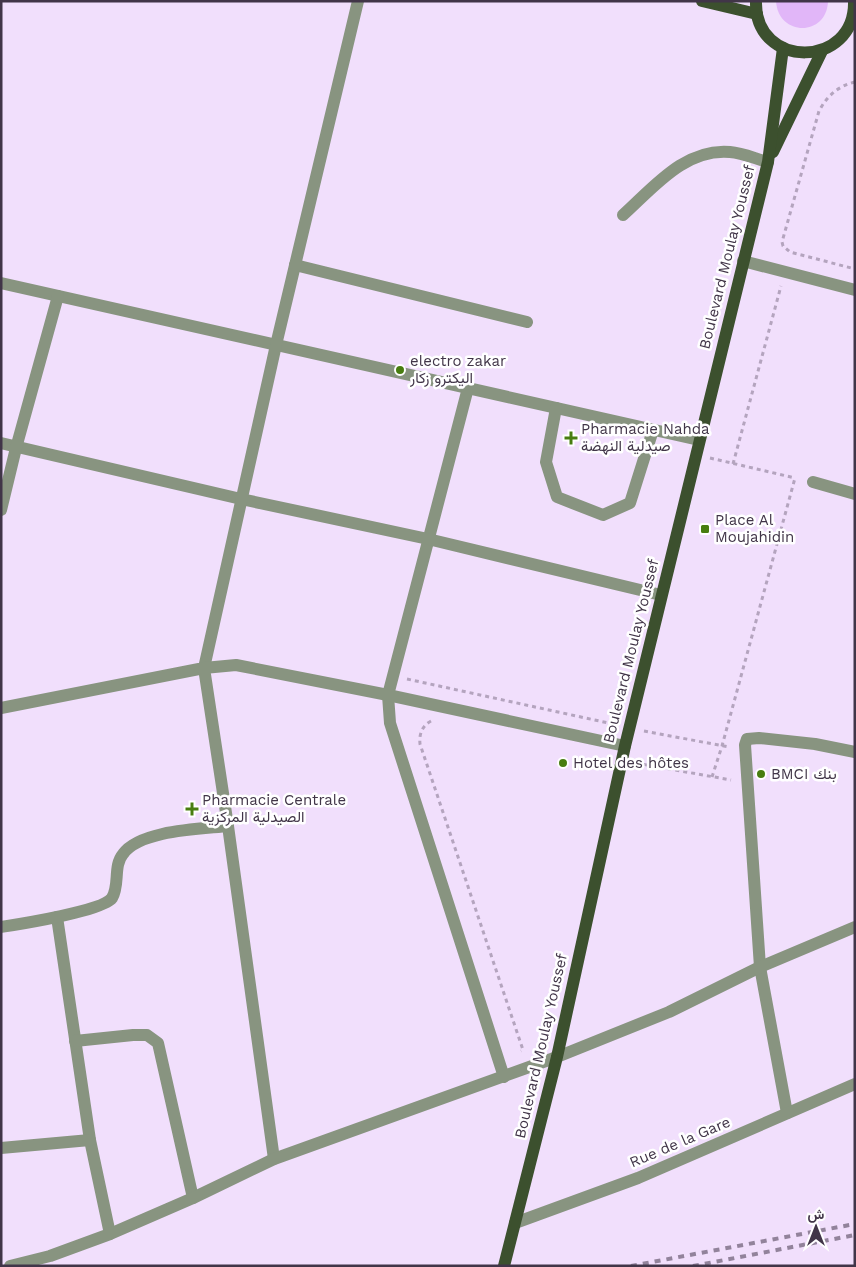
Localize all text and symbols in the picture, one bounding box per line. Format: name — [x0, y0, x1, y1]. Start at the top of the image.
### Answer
street label: Boulevard Moulay Youssef — [695, 163, 759, 351]
place label: electro zakar اليكترو زكار — [409, 352, 506, 387]
marker: electro zakar اليكترو زكار — [394, 364, 406, 376]
place label: Pharmacie Nahda صيدلية النهضة — [581, 420, 710, 455]
marker: Pharmacie Nahda صيدلية النهضة — [565, 432, 577, 444]
place label: Place Al Moujahidin — [715, 511, 794, 546]
marker: Place Al Moujahidin — [699, 523, 711, 535]
street label: Boulevard Moulay Youssef — [599, 557, 663, 745]
place label: Hotel des hôtes — [573, 754, 689, 772]
marker: Hotel des hôtes — [557, 757, 569, 769]
place label: BMCI بنك — [771, 765, 837, 783]
marker: BMCI بنك — [755, 768, 767, 780]
place label: Pharmacie Centrale الصيدلية المركزية — [202, 791, 346, 826]
marker: Pharmacie Centrale الصيدلية المركزية — [186, 803, 198, 815]
street label: Boulevard Moulay Youssef — [511, 952, 571, 1140]
street label: Rue de la Gare — [627, 1113, 733, 1171]
north arrow — [791, 1202, 841, 1252]
text: ش — [808, 1206, 825, 1223]

